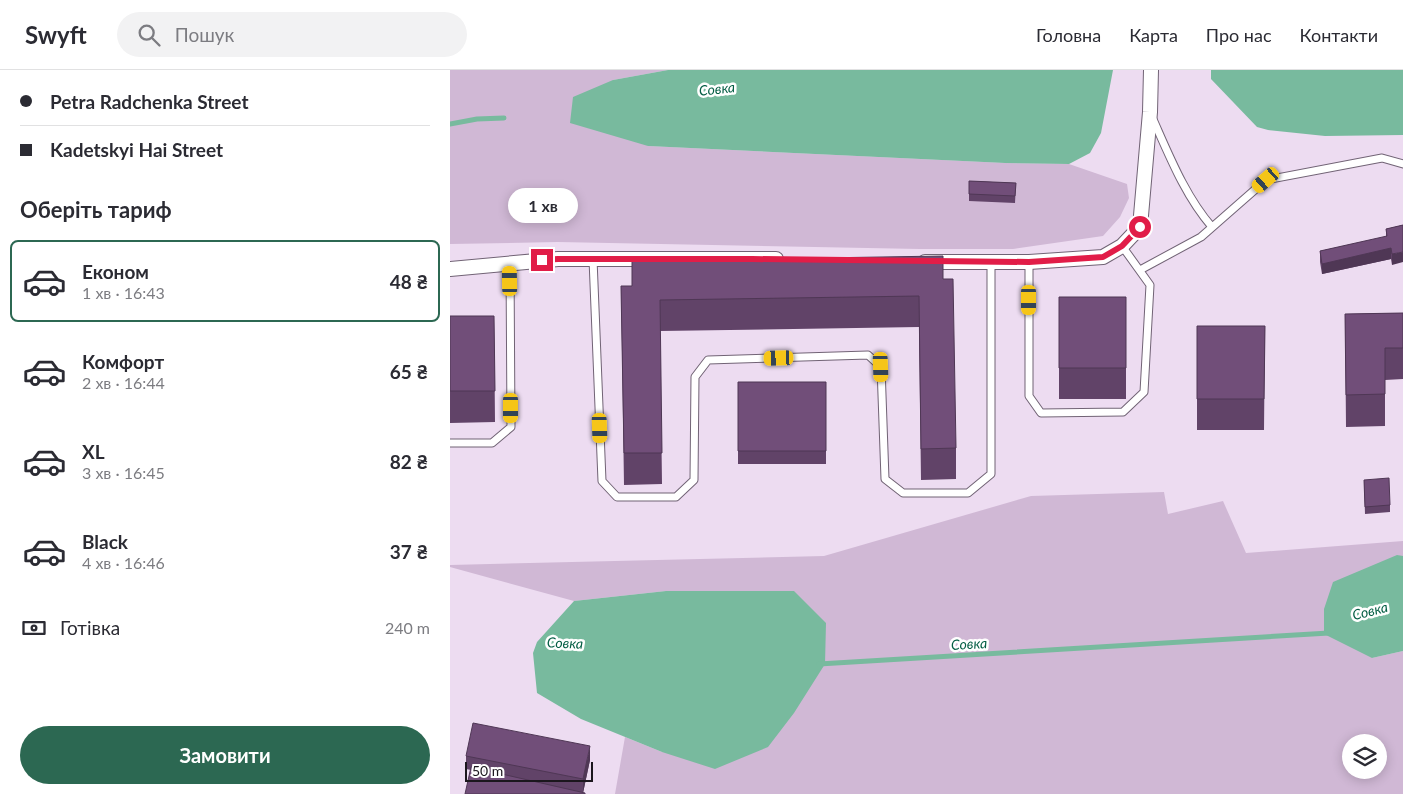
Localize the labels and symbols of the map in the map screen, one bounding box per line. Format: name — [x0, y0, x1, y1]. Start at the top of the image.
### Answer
water label: Совка — [698, 78, 736, 99]
car — [1249, 164, 1282, 196]
callout: 1 хв — [507, 188, 577, 222]
route start — [1129, 216, 1151, 238]
route end — [531, 249, 553, 271]
car — [502, 266, 517, 296]
car — [1021, 285, 1036, 315]
car — [763, 350, 794, 366]
car — [872, 352, 889, 382]
car — [503, 393, 518, 423]
car — [591, 413, 608, 443]
water label: Совка — [1350, 598, 1389, 623]
water label: Совка — [547, 633, 583, 652]
water label: Совка — [950, 634, 987, 653]
scale bar — [465, 759, 592, 782]

